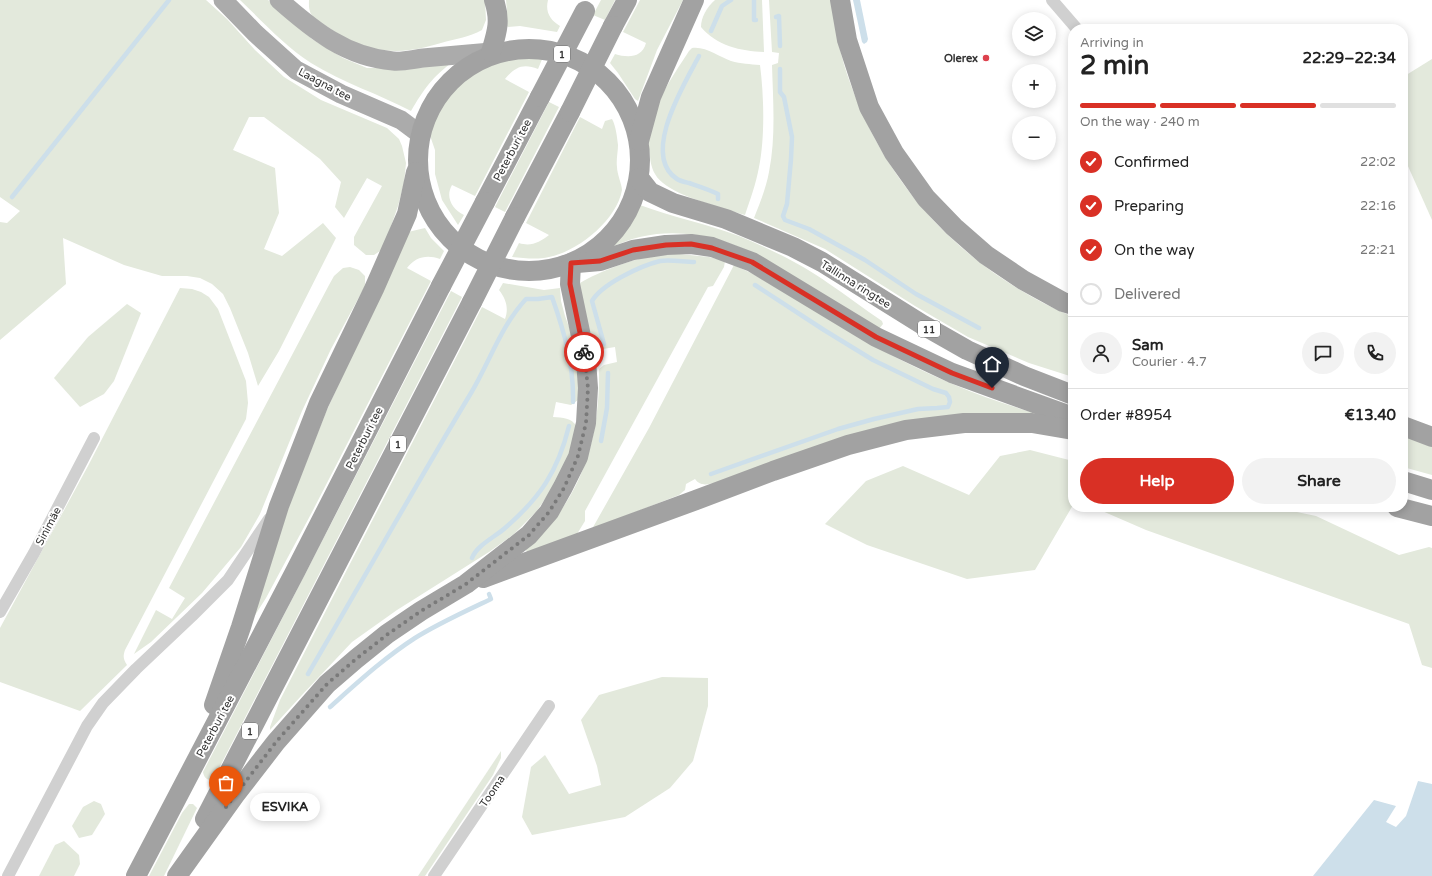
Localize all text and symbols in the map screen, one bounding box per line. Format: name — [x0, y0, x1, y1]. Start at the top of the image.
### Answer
map controls — [1012, 12, 1056, 160]
button: layers — [1012, 12, 1056, 56]
text: Arriving in — [1080, 35, 1144, 51]
road number: 1 — [554, 46, 570, 62]
text: 22:29–22:34 — [1303, 49, 1396, 67]
text: 2 min — [1080, 50, 1149, 81]
place label: Olerex — [944, 52, 978, 65]
marker: Olerex — [981, 53, 991, 63]
button: + — [1012, 64, 1056, 108]
street label: Laagna tee — [296, 65, 353, 104]
text: On the way · 240 m — [1080, 114, 1200, 130]
button: − — [1012, 116, 1056, 160]
street label: Peterburi tee — [491, 117, 534, 183]
icon: check — [1080, 151, 1102, 173]
text: Confirmed — [1114, 153, 1189, 171]
text: 22:02 — [1360, 154, 1396, 170]
icon: check — [1080, 195, 1102, 217]
text: Preparing — [1114, 197, 1184, 215]
text: 22:16 — [1360, 198, 1396, 214]
icon: check — [1080, 239, 1102, 261]
text: On the way — [1114, 241, 1194, 259]
text: 22:21 — [1360, 242, 1396, 258]
street label: Tallinna ringtee — [818, 258, 893, 311]
text: Delivered — [1114, 285, 1181, 303]
road number: 11 — [918, 321, 940, 337]
courier — [564, 332, 604, 372]
button: person — [1080, 332, 1122, 374]
button: chat — [1302, 332, 1344, 374]
button: phone — [1354, 332, 1396, 374]
text: Sam — [1132, 336, 1163, 354]
icon: bike — [573, 341, 595, 363]
pin — [975, 347, 1009, 388]
icon: home — [981, 353, 1003, 375]
text: Courier · 4.7 — [1132, 354, 1207, 370]
street label: Peterburi tee — [343, 405, 386, 471]
text: Order #8954 — [1080, 406, 1172, 424]
text: €13.40 — [1344, 406, 1396, 424]
road number: 1 — [390, 436, 406, 452]
button: Help — [1080, 458, 1234, 504]
button: Share — [1242, 458, 1396, 504]
street label: Sinimäe — [33, 505, 64, 548]
street label: Peterburi tee — [194, 693, 237, 759]
road number: 1 — [242, 723, 258, 739]
pin — [209, 766, 243, 807]
icon: bag — [215, 772, 237, 794]
street label: Tooma — [477, 773, 508, 810]
callout: ESVIKA — [250, 793, 320, 821]
text: ESVIKA — [261, 799, 309, 815]

